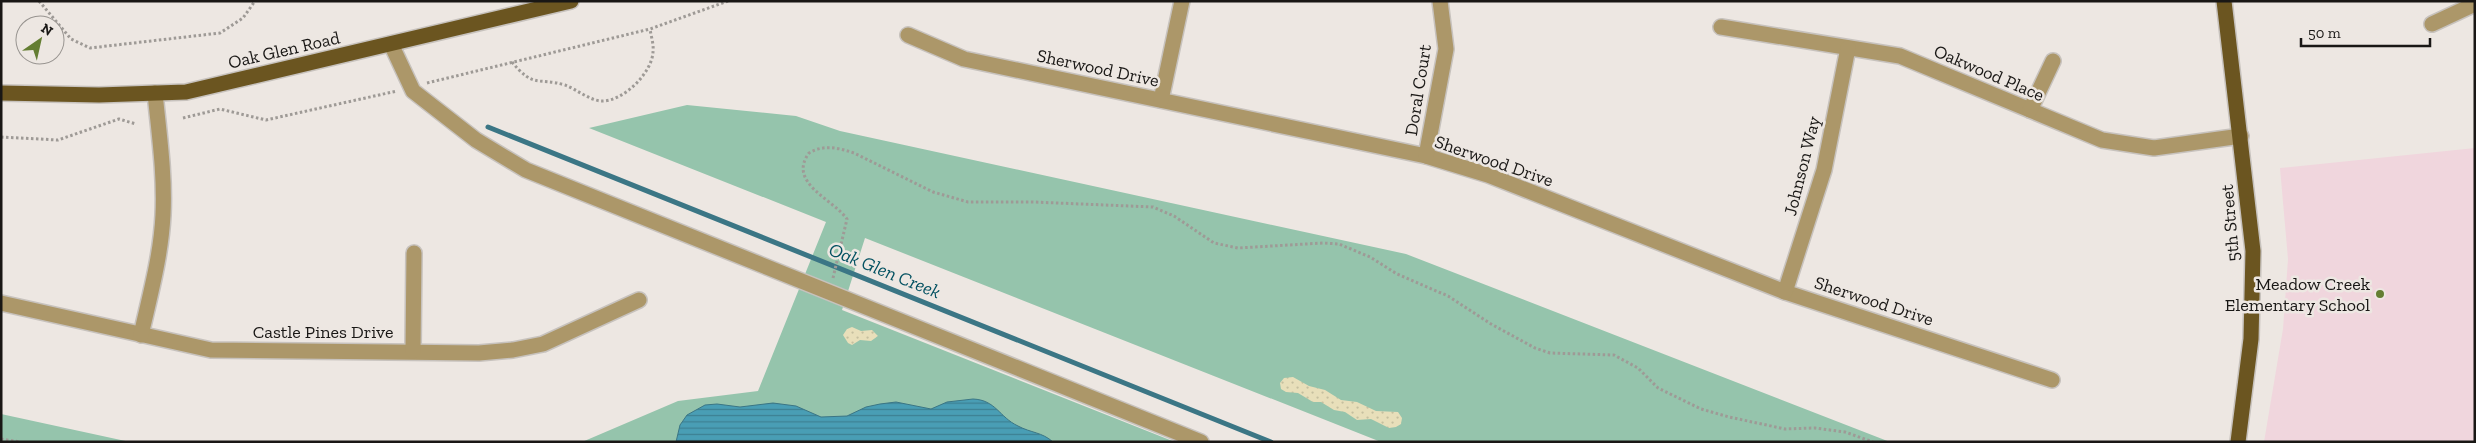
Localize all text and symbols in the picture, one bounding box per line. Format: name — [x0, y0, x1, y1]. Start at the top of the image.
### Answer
north arrow — [15, 15, 65, 65]
scale bar — [2301, 15, 2430, 47]
text: N — [38, 20, 56, 40]
text: 50 m — [2308, 24, 2341, 42]
street label: Oak Glen Road — [226, 26, 342, 74]
street label: Oakwood Place — [1931, 40, 2047, 106]
street label: Doral Court — [1400, 42, 1436, 137]
street label: Sherwood Drive — [1035, 44, 1161, 92]
street label: Johnson Way — [1779, 113, 1825, 218]
street label: Sherwood Drive — [1432, 130, 1556, 192]
street label: 5th Street — [2216, 183, 2244, 262]
water label: Oak Glen Creek — [826, 238, 944, 303]
street label: Sherwood Drive — [1812, 271, 1936, 331]
place label: Meadow Creek Elementary School — [2225, 273, 2371, 316]
marker: Meadow Creek Elementary School — [2374, 288, 2386, 300]
street label: Castle Pines Drive — [253, 321, 393, 343]

